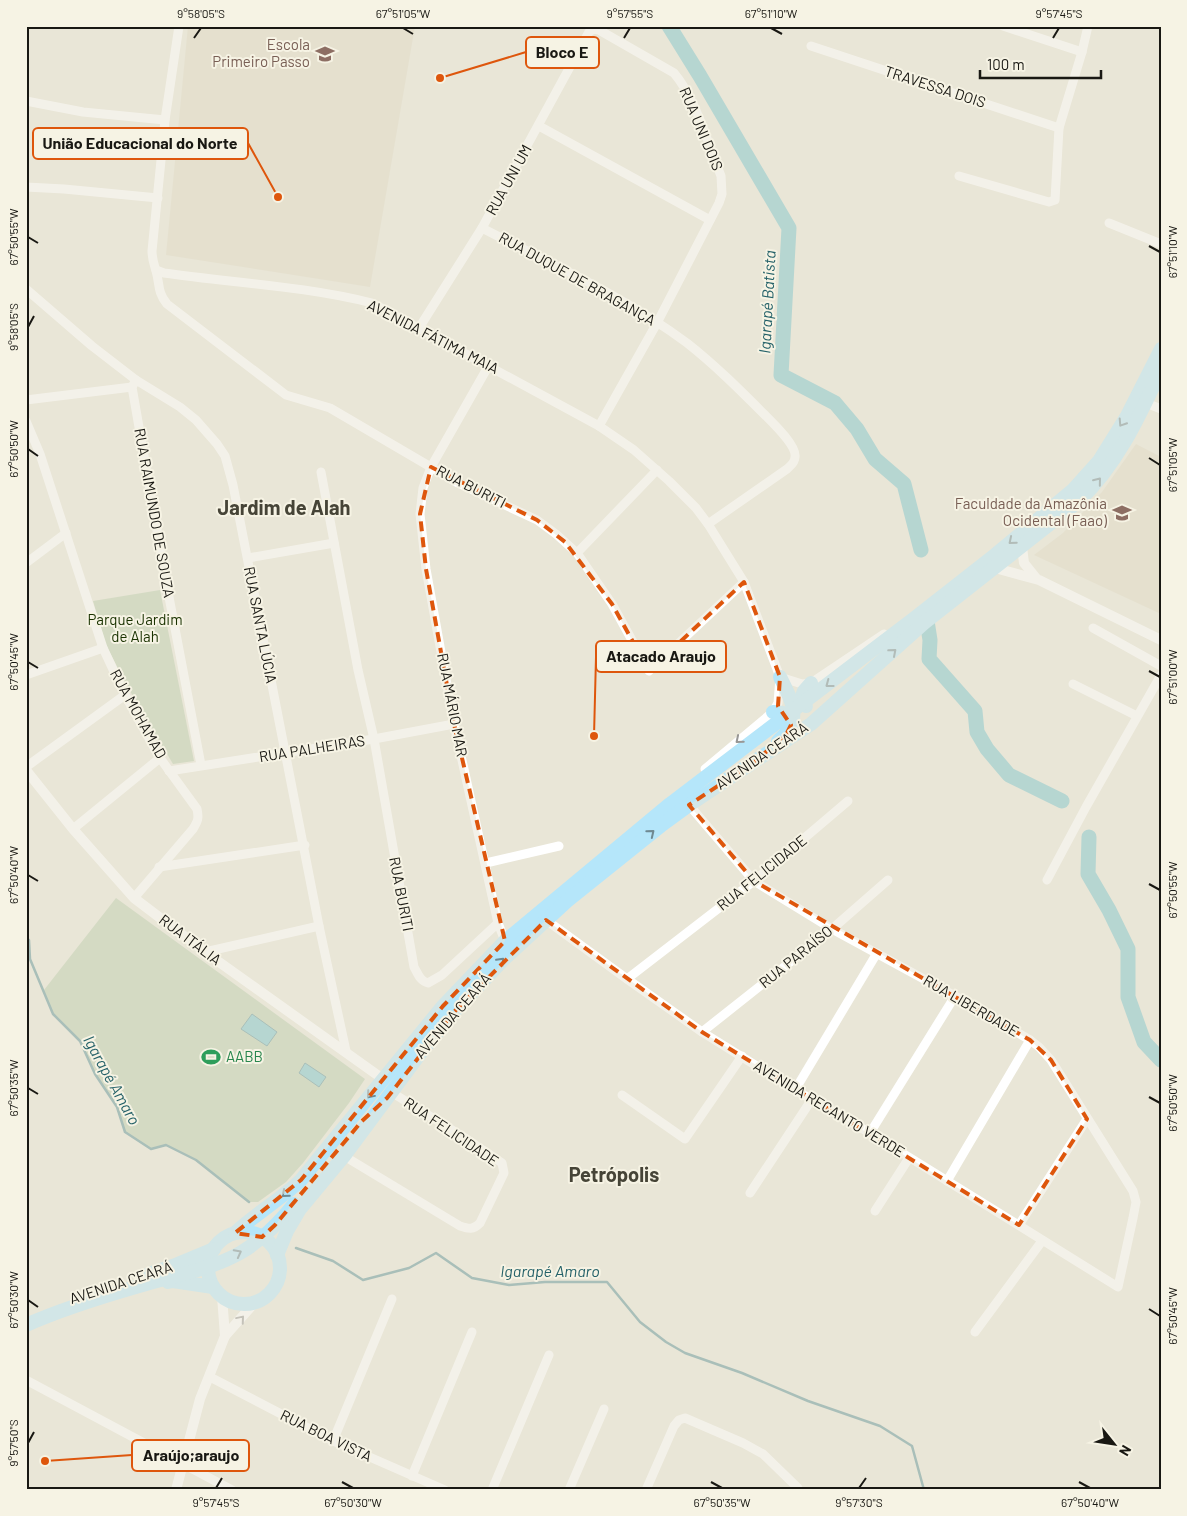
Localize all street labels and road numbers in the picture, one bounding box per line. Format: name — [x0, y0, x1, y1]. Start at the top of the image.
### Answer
street label: TRAVESSA DOIS — [883, 61, 988, 111]
street label: RUA UNI DOIS — [676, 84, 728, 173]
street label: RUA UNI UM — [481, 141, 535, 218]
street label: RUA DUQUE DE BRAGANÇA — [496, 228, 659, 329]
street label: AVENIDA FÁTIMA MAIA — [365, 295, 502, 377]
street label: RUA RAIMUNDO DE SOUZA — [131, 427, 179, 599]
street label: RUA BURITI — [434, 461, 509, 511]
street label: RUA SANTA LÚCIA — [241, 565, 281, 685]
street label: RUA MÁRIO MAR — [434, 651, 472, 758]
street label: RUA MOHAMAD — [107, 666, 171, 761]
street label: AVENIDA CEARÁ — [712, 718, 811, 793]
street label: RUA PALHEIRAS — [258, 731, 366, 765]
street label: RUA FELICIDADE — [713, 831, 810, 914]
street label: RUA BURITI — [386, 855, 418, 933]
street label: RUA ITÁLIA — [156, 910, 225, 968]
street label: RUA PARAÍSO — [755, 921, 836, 991]
street label: AVENIDA CEARÁ — [410, 969, 494, 1062]
street label: RUA LIBERDADE — [921, 971, 1022, 1040]
street label: AVENIDA RECANTO VERDE — [751, 1056, 908, 1160]
street label: RUA FELICIDADE — [401, 1093, 502, 1169]
street label: AVENIDA CEARÁ — [67, 1257, 174, 1307]
street label: RUA BOA VISTA — [278, 1405, 375, 1465]

